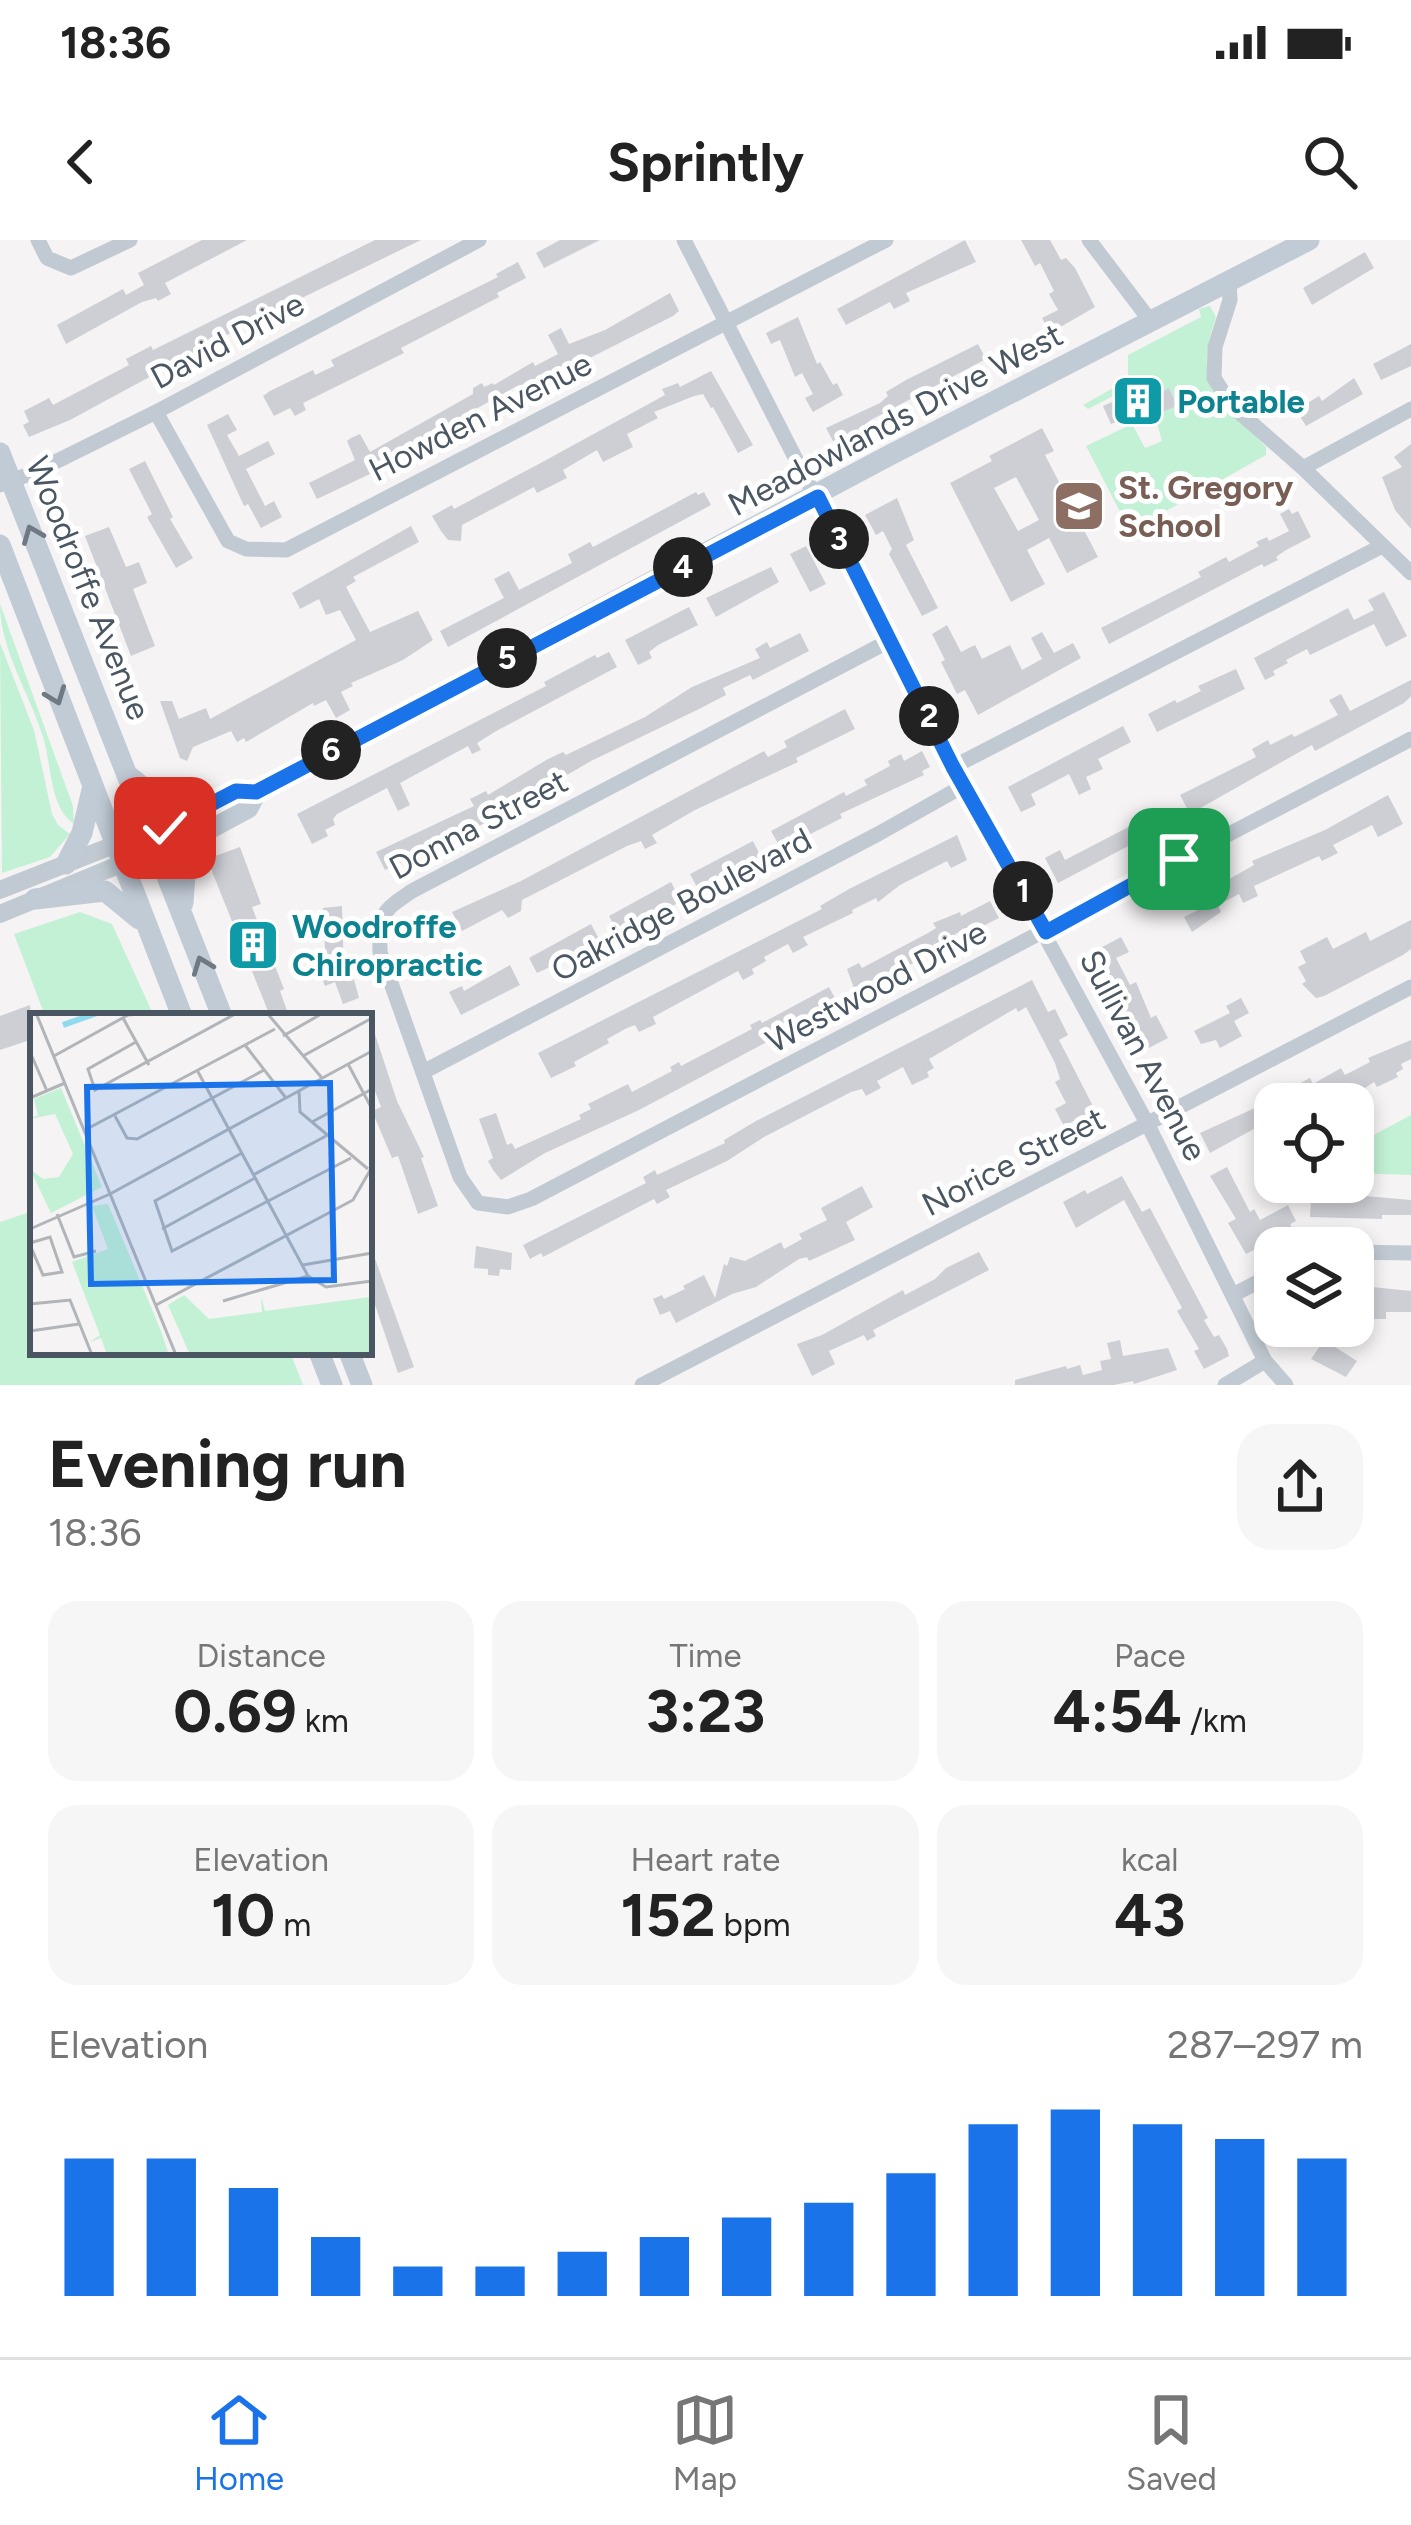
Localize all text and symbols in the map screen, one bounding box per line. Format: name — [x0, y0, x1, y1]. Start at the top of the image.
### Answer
text: 18:36 — [60, 15, 171, 69]
icon: back — [48, 129, 114, 195]
icon: search — [1297, 129, 1363, 195]
text: Sprintly — [607, 130, 804, 195]
street label: David Drive — [144, 284, 311, 397]
street label: Meadowlands Drive West — [722, 315, 1069, 524]
street label: Howden Avenue — [362, 344, 598, 489]
building icon: Portable — [1110, 373, 1166, 429]
place label: Portable — [1177, 382, 1305, 421]
street label: Woodroffe Avenue — [18, 451, 159, 725]
place label: St. Gregory School — [1118, 468, 1293, 545]
school or university icon: St. Gregory School — [1051, 478, 1107, 534]
pin: 3 — [809, 509, 869, 569]
text: 3 — [830, 519, 848, 558]
one-way arrow — [22, 524, 46, 545]
pin: 4 — [653, 537, 713, 597]
text: 4 — [673, 547, 693, 586]
pin: 5 — [477, 628, 537, 688]
text: 5 — [497, 638, 517, 677]
one-way arrow — [42, 684, 67, 705]
pin: 2 — [899, 686, 959, 746]
text: 2 — [919, 696, 939, 735]
pin: 6 — [301, 720, 361, 780]
text: 6 — [321, 730, 341, 769]
street label: Donna Street — [383, 761, 574, 888]
pin — [114, 777, 216, 879]
icon: check — [132, 795, 198, 861]
pin — [1128, 808, 1230, 910]
street label: Oakridge Boulevard — [545, 819, 818, 989]
icon: arrive — [1146, 826, 1212, 892]
pin: 1 — [993, 861, 1053, 921]
text: 1 — [1016, 871, 1030, 910]
place label: Woodroffe Chiropractic — [292, 907, 483, 984]
street label: Westwood Drive — [759, 912, 993, 1061]
building icon: Woodroffe Chiropractic — [225, 917, 281, 973]
street label: Sullivan Avenue — [1072, 943, 1215, 1167]
one-way arrow — [192, 956, 217, 977]
inset map — [30, 1013, 372, 1355]
map controls — [1254, 1083, 1374, 1347]
button: locate — [1254, 1083, 1374, 1203]
street label: Norice Street — [915, 1099, 1111, 1224]
button: layers — [1254, 1227, 1374, 1347]
text: Evening run — [48, 1424, 407, 1504]
button: share — [1237, 1424, 1363, 1550]
text: 18:36 — [48, 1509, 141, 1556]
text: Distance — [197, 1636, 326, 1675]
text: Time — [670, 1636, 741, 1675]
text: Pace — [1114, 1636, 1186, 1675]
text: 0.69 — [173, 1675, 297, 1747]
text: 3:23 — [646, 1675, 765, 1747]
text: 4:54 — [1053, 1675, 1182, 1747]
text: km — [297, 1701, 349, 1740]
text: /km — [1182, 1701, 1247, 1740]
text: Elevation — [193, 1840, 329, 1879]
text: Heart rate — [631, 1840, 780, 1879]
text: kcal — [1121, 1840, 1179, 1879]
text: 10 — [211, 1879, 275, 1951]
text: 152 — [620, 1879, 715, 1951]
text: 43 — [1114, 1879, 1186, 1951]
text: m — [275, 1905, 311, 1944]
text: bpm — [715, 1905, 790, 1944]
text: Elevation — [48, 2021, 208, 2068]
text: 287–297 m — [1167, 2021, 1363, 2068]
tab: Home — [194, 2387, 284, 2498]
tab: Map — [672, 2387, 738, 2498]
tab: Saved — [1126, 2387, 1217, 2498]

